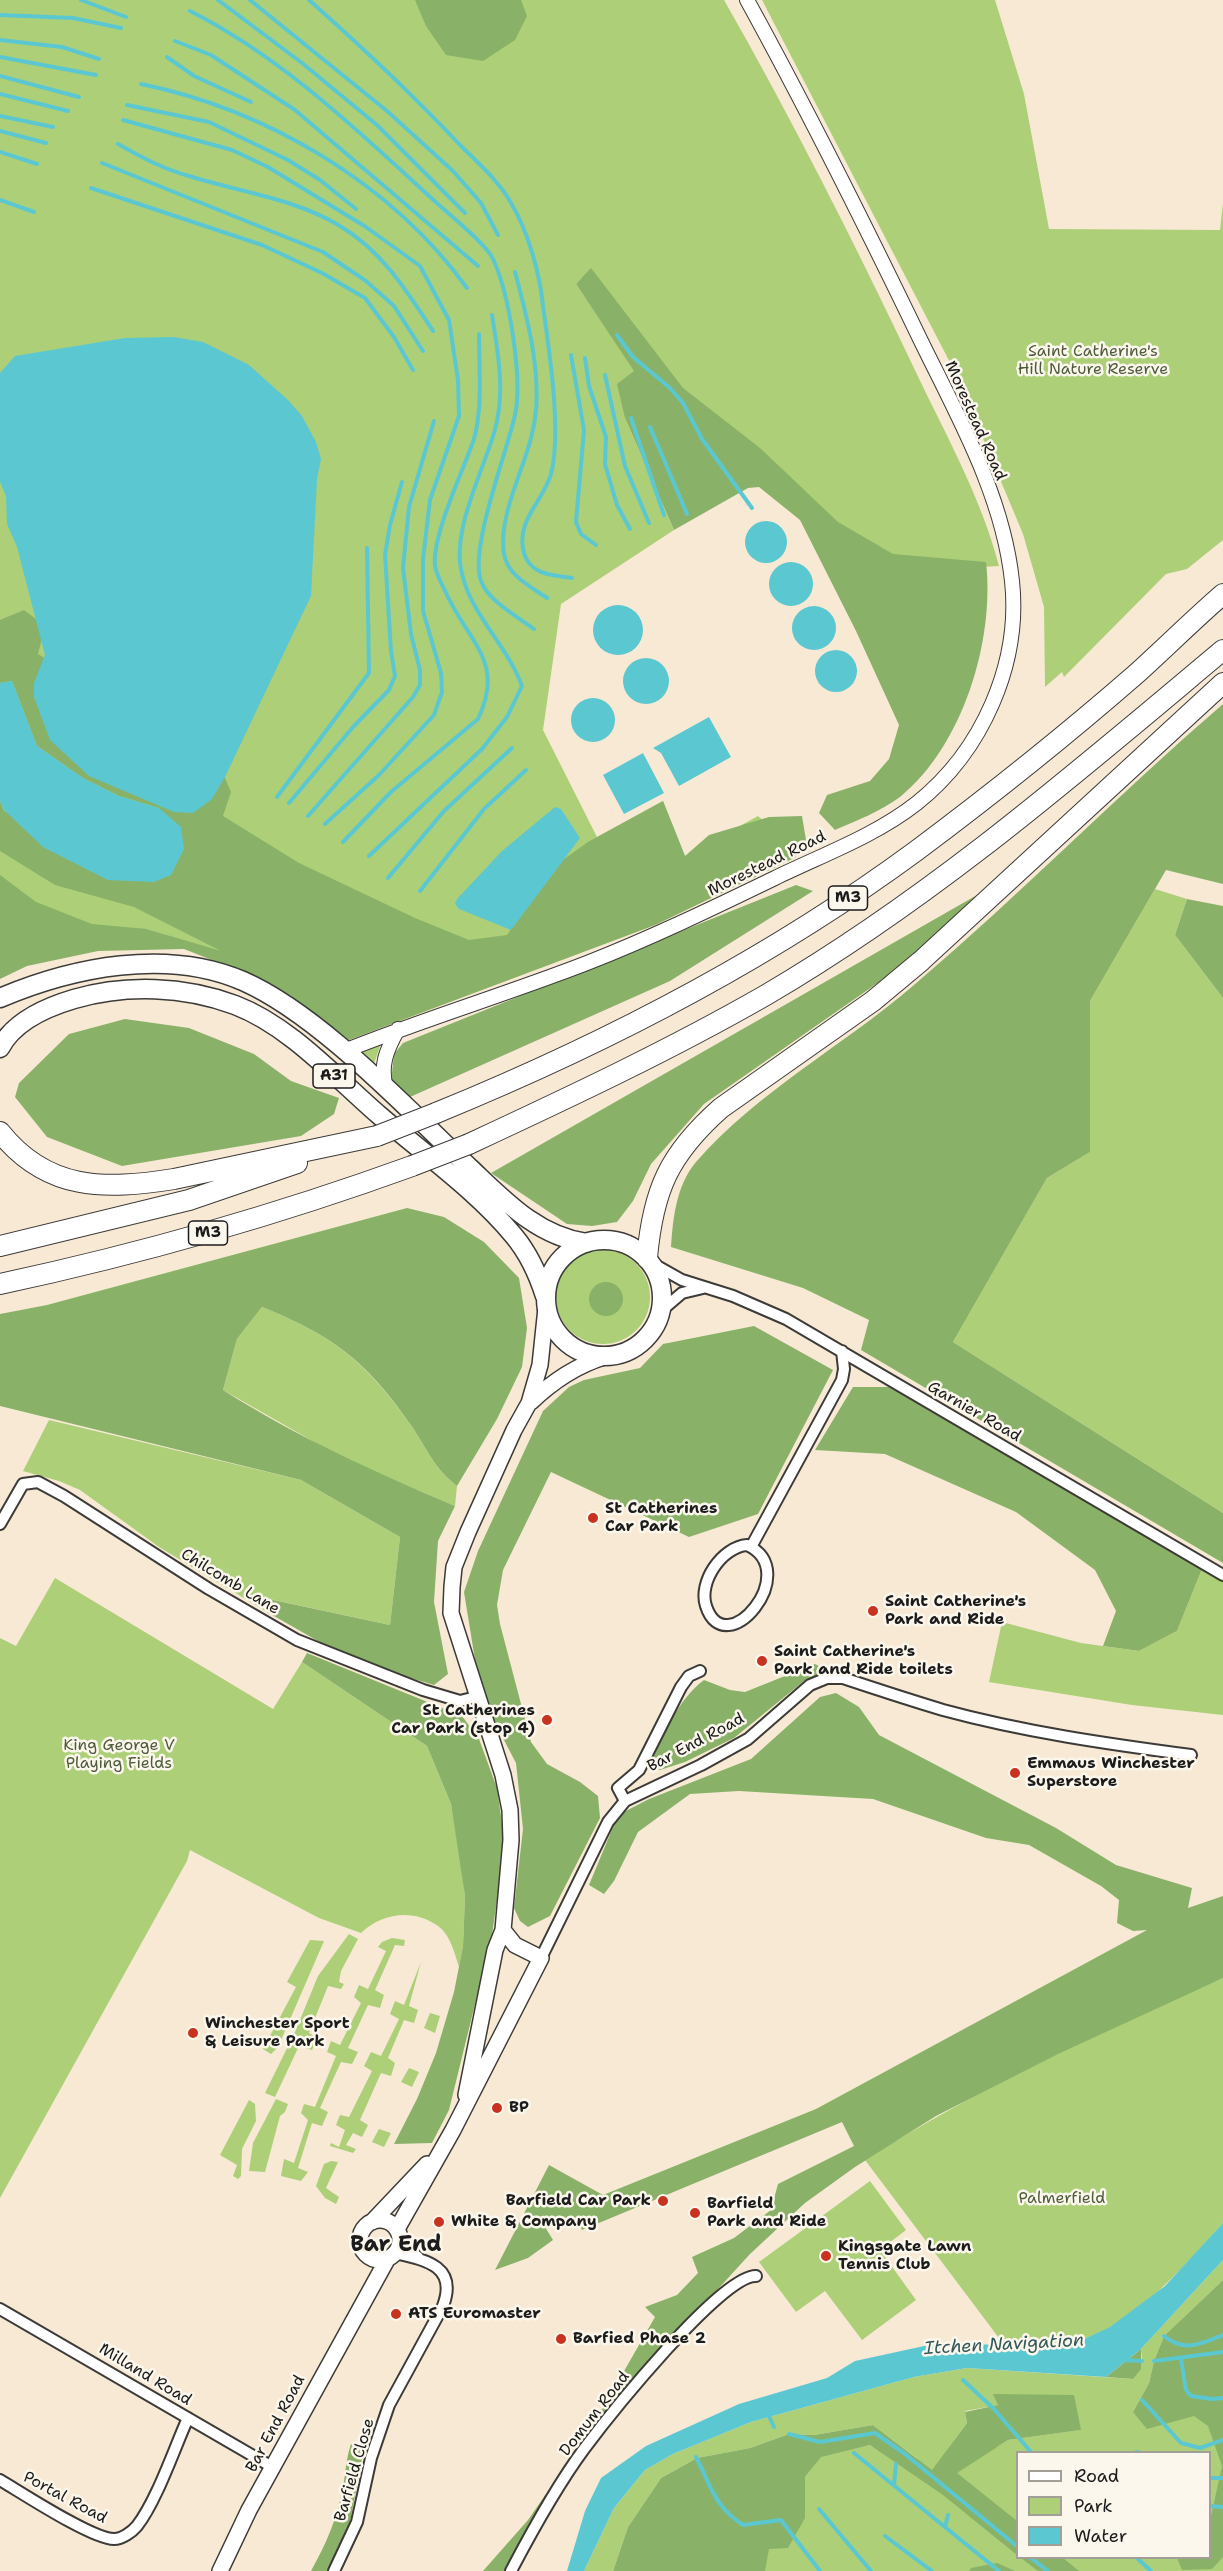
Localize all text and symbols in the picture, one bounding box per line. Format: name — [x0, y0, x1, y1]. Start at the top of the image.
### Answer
park label: Saint Catherine's Hill Nature Reserve — [1018, 342, 1168, 380]
street label: Morestead Road — [940, 358, 1010, 484]
street label: Morestead Road — [705, 827, 829, 901]
road number: M3 — [828, 886, 868, 910]
road number: A31 — [313, 1064, 355, 1088]
road number: M3 — [188, 1221, 228, 1245]
street label: Garnier Road — [924, 1378, 1024, 1446]
place label: St Catherines Car Park — [605, 1499, 717, 1537]
marker: St Catherines Car Park — [586, 1511, 600, 1525]
street label: Chilcomb Lane — [177, 1545, 283, 1619]
place label: Saint Catherine's Park and Ride — [885, 1592, 1026, 1630]
marker: Saint Catherine's Park and Ride — [866, 1604, 880, 1618]
place label: Saint Catherine's Park and Ride toilets — [774, 1642, 953, 1680]
marker: Saint Catherine's Park and Ride toilets — [755, 1654, 769, 1668]
place label: St Catherines Car Park (stop 4) — [391, 1701, 535, 1739]
street label: Bar End Road — [644, 1709, 748, 1777]
marker: St Catherines Car Park (stop 4) — [540, 1713, 554, 1727]
park label: King George V Playing Fields — [63, 1736, 175, 1774]
place label: Emmaus Winchester Superstore — [1027, 1754, 1195, 1792]
marker: Emmaus Winchester Superstore — [1008, 1766, 1022, 1780]
place label: Winchester Sport & Leisure Park — [205, 2014, 350, 2052]
marker: Winchester Sport & Leisure Park — [186, 2026, 200, 2040]
place label: BP — [509, 2098, 529, 2118]
marker: BP — [490, 2101, 504, 2115]
park label: Palmerfield — [1019, 2189, 1105, 2209]
place label: Barfield Car Park — [506, 2191, 651, 2211]
marker: Barfield Car Park — [656, 2194, 670, 2208]
place label: Barfield Park and Ride — [707, 2194, 826, 2232]
marker: Barfield Park and Ride — [688, 2206, 702, 2220]
place label: White & Company — [451, 2212, 597, 2232]
marker: White & Company — [432, 2215, 446, 2229]
district label: Bar End — [350, 2232, 442, 2258]
place label: Kingsgate Lawn Tennis Club — [838, 2237, 971, 2275]
marker: Kingsgate Lawn Tennis Club — [819, 2249, 833, 2263]
place label: ATS Euromaster — [408, 2304, 541, 2324]
marker: ATS Euromaster — [389, 2307, 403, 2321]
place label: Barfied Phase 2 — [573, 2329, 706, 2349]
water label: Itchen Navigation — [923, 2330, 1085, 2360]
marker: Barfied Phase 2 — [554, 2332, 568, 2346]
street label: Milland Road — [95, 2340, 195, 2410]
street label: Domum Road — [556, 2368, 634, 2460]
street label: Bar End Road — [242, 2372, 310, 2476]
street label: Barfield Close — [331, 2416, 379, 2524]
legend — [1016, 2451, 1211, 2559]
text: Road — [1074, 2464, 1119, 2488]
street label: Portal Road — [20, 2468, 110, 2528]
text: Park — [1074, 2494, 1113, 2518]
text: Water — [1074, 2524, 1127, 2548]

